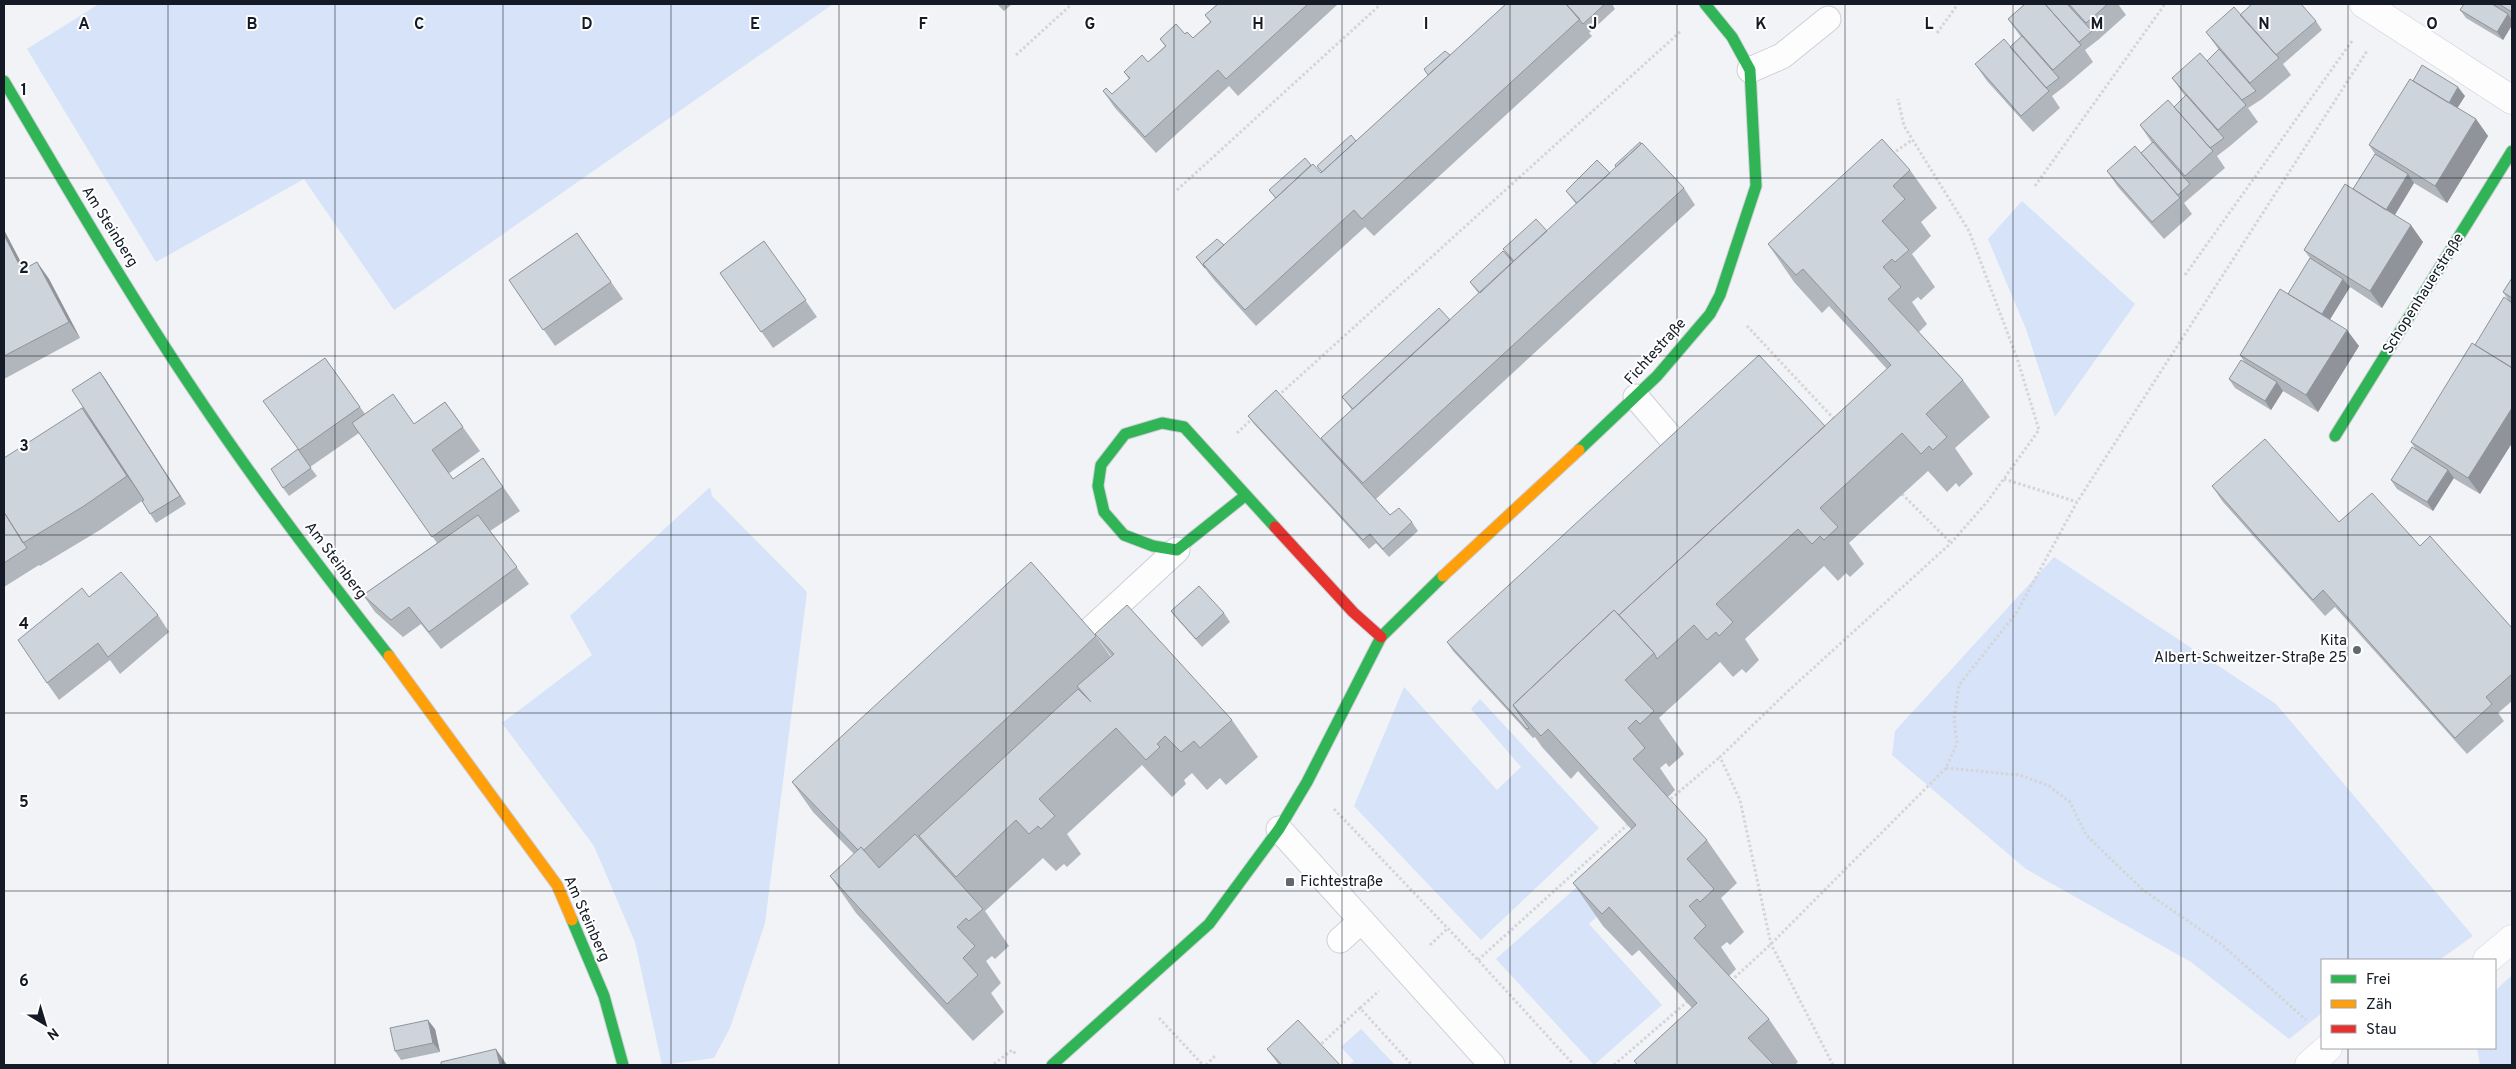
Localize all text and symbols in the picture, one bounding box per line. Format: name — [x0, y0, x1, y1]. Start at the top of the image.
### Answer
text: A — [78, 15, 90, 35]
text: B — [246, 15, 258, 35]
text: C — [414, 15, 424, 35]
text: D — [581, 15, 593, 35]
text: E — [750, 15, 760, 35]
text: F — [918, 15, 928, 35]
text: G — [1085, 15, 1095, 35]
text: H — [1252, 15, 1264, 35]
text: I — [1424, 15, 1428, 35]
text: J — [1589, 15, 1597, 35]
text: K — [1755, 15, 1767, 35]
text: L — [1924, 15, 1934, 35]
text: M — [2091, 15, 2103, 35]
text: N — [2258, 15, 2270, 35]
text: O — [2426, 15, 2438, 35]
text: 1 — [21, 81, 27, 101]
street label: Am Steinberg — [77, 183, 141, 271]
street label: Schopenhauerstraße — [2379, 230, 2469, 358]
text: 2 — [19, 259, 29, 279]
street label: Fichtestraße — [1621, 315, 1691, 389]
text: 3 — [19, 437, 29, 457]
street label: Am Steinberg — [300, 519, 370, 603]
text: 4 — [19, 615, 29, 635]
place label: Kita Albert-Schweitzer-Straße 25 — [2154, 632, 2347, 668]
marker: Kita Albert-Schweitzer-Straße 25 — [2351, 644, 2363, 656]
text: 5 — [19, 793, 29, 813]
street label: Am Steinberg — [559, 873, 613, 965]
place label: Fichtestraße — [1300, 873, 1383, 892]
marker: Fichtestraße — [1284, 876, 1296, 888]
legend — [2321, 959, 2496, 1049]
text: Frei — [2366, 971, 2391, 990]
text: 6 — [19, 972, 29, 992]
text: Zäh — [2366, 996, 2392, 1015]
north arrow — [20, 999, 70, 1049]
text: Stau — [2366, 1021, 2397, 1040]
text: N — [43, 1023, 61, 1043]

